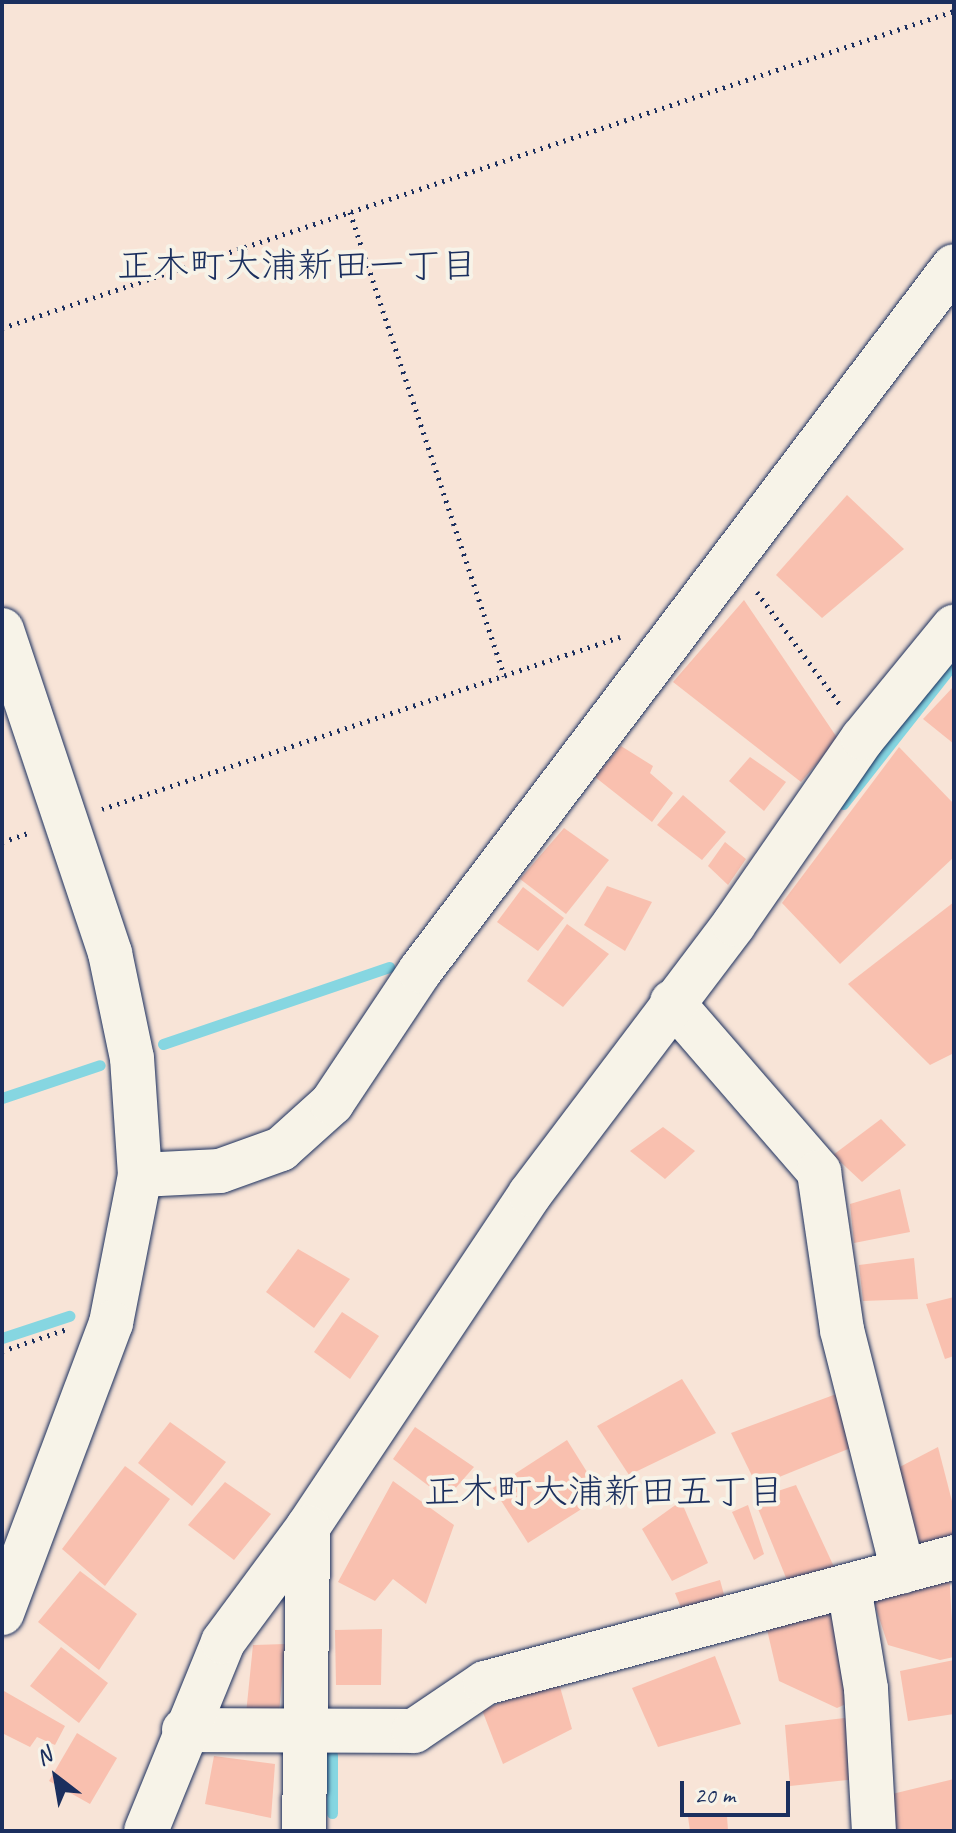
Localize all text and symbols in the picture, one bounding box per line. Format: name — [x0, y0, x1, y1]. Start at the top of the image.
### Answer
district label: 正木町大浦新田一丁目 — [117, 244, 477, 288]
district label: 正木町大浦新田五丁目 — [424, 1470, 784, 1514]
north arrow — [16, 1737, 96, 1817]
text: N — [31, 1741, 57, 1772]
scale bar — [684, 1765, 794, 1815]
text: 20 m — [694, 1780, 735, 1810]

